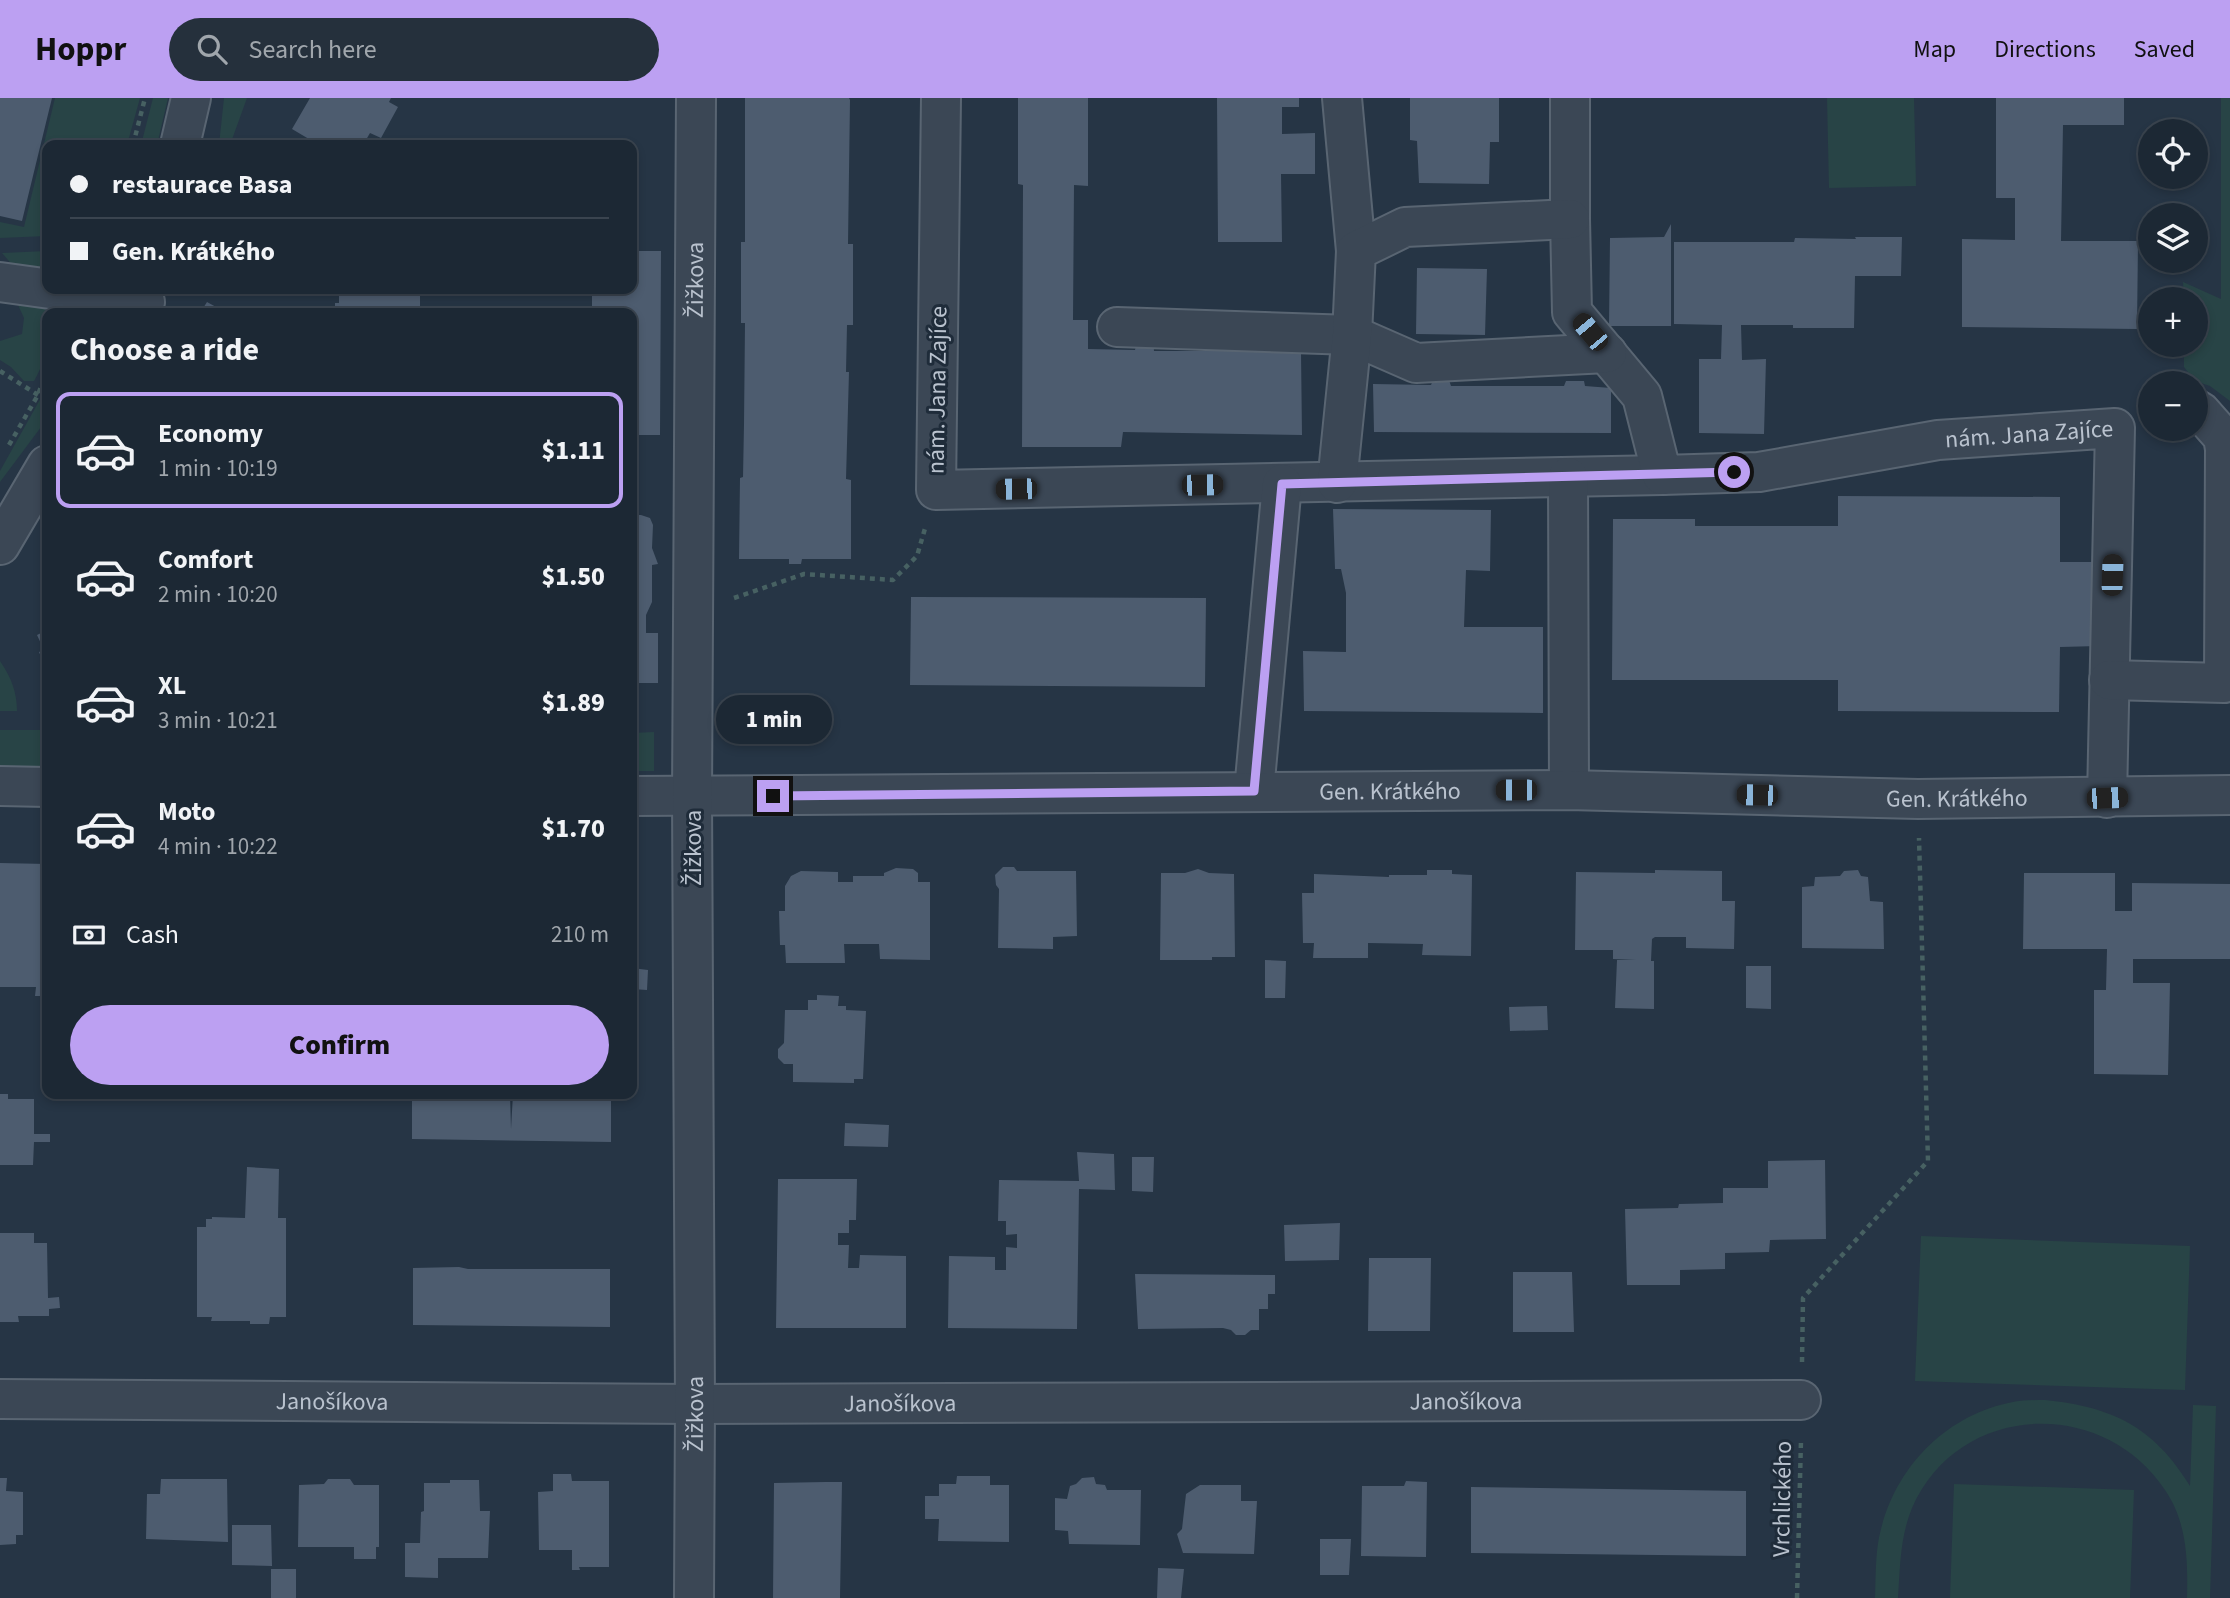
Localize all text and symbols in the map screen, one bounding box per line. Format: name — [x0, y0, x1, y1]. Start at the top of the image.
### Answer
search box — [169, 18, 659, 81]
text: Hoppr — [35, 26, 127, 73]
icon: search — [193, 30, 231, 68]
text: Search here — [249, 31, 377, 68]
text: Map — [1913, 32, 1956, 67]
text: Directions — [1994, 32, 2096, 67]
text: Saved — [2134, 32, 2195, 67]
map controls — [2138, 119, 2208, 441]
button: locate — [2138, 119, 2208, 189]
text: restaurace Basa — [112, 166, 293, 203]
button: layers — [2138, 203, 2208, 273]
text: Gen. Krátkého — [112, 233, 275, 270]
street label: Žižkova — [678, 242, 713, 318]
button: + — [2138, 287, 2208, 357]
street label: nám. Jana Zajíce — [919, 306, 956, 474]
car — [1569, 309, 1612, 355]
text: Choose a ride — [70, 327, 259, 373]
button: − — [2138, 371, 2208, 441]
street label: nám. Jana Zajíce — [1944, 411, 2114, 457]
text: Economy — [158, 415, 263, 452]
icon: car — [74, 419, 137, 482]
text: $1.11 — [541, 432, 605, 469]
text: 1 min · 10:19 — [158, 452, 278, 485]
route start — [1718, 456, 1750, 488]
car — [1181, 474, 1224, 496]
car — [995, 478, 1038, 500]
text: Comfort — [158, 541, 253, 578]
icon: car — [74, 545, 137, 608]
car — [2101, 554, 2124, 596]
text: $1.50 — [541, 558, 605, 595]
text: 2 min · 10:20 — [158, 578, 278, 611]
text: XL — [158, 667, 186, 704]
icon: car — [74, 671, 137, 734]
text: $1.89 — [541, 684, 605, 721]
callout: 1 min — [715, 694, 831, 744]
text: 1 min — [746, 703, 802, 736]
text: 3 min · 10:21 — [158, 704, 278, 737]
street label: Gen. Krátkého — [1319, 774, 1461, 810]
route end — [757, 780, 789, 812]
car — [1496, 780, 1538, 801]
street label: Gen. Krátkého — [1886, 781, 2028, 817]
car — [1736, 784, 1779, 806]
car — [2086, 787, 2129, 809]
text: Moto — [158, 793, 215, 830]
icon: car — [74, 797, 137, 860]
text: $1.70 — [541, 810, 605, 847]
street label: Žižkova — [676, 810, 711, 886]
text: 4 min · 10:22 — [158, 830, 278, 863]
icon: cash — [70, 916, 108, 954]
text: Cash — [126, 916, 179, 953]
text: 210 m — [551, 918, 609, 951]
button: Confirm — [70, 1005, 609, 1085]
street label: Žižkova — [678, 1376, 713, 1452]
street label: Janošíkova — [275, 1384, 389, 1420]
street label: Janošíkova — [1409, 1384, 1522, 1419]
street label: Janošíkova — [843, 1386, 956, 1421]
street label: Vrchlického — [1764, 1441, 1801, 1557]

